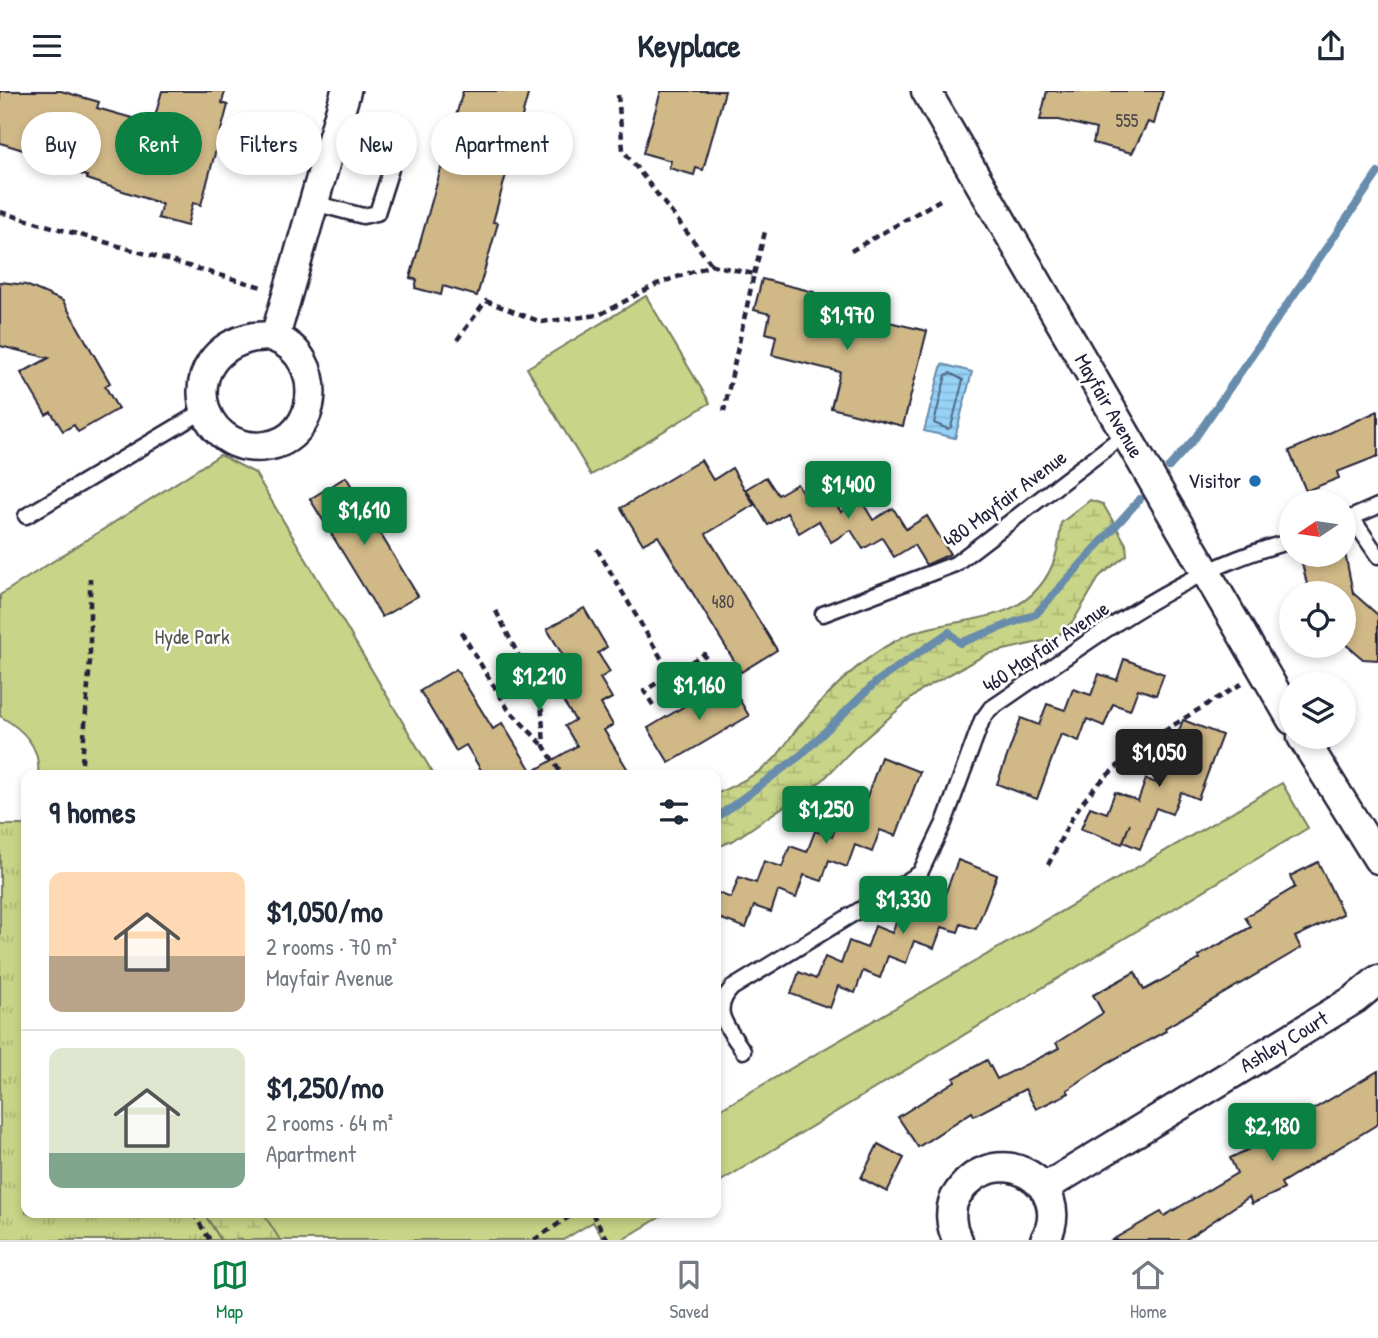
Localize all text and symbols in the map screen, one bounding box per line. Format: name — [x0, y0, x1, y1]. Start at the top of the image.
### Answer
text: Keyplace — [638, 24, 740, 67]
icon: menu — [28, 27, 66, 65]
icon: share — [1312, 27, 1350, 65]
house number: 555 — [1116, 108, 1139, 133]
chip: Buy — [21, 112, 101, 175]
chip: Rent — [115, 112, 202, 175]
chip: Filters — [216, 112, 322, 175]
chip: New — [336, 112, 417, 175]
chip: Apartment — [431, 112, 573, 175]
pin: $1,970 — [790, 293, 904, 352]
text: $1,970 — [820, 299, 874, 330]
street label: Mayfair Avenue — [1068, 348, 1151, 463]
street label: 480 Mayfair Avenue — [937, 443, 1072, 555]
pin: $1,400 — [791, 461, 905, 521]
place label: Visitor — [1188, 466, 1241, 495]
text: $1,400 — [821, 468, 875, 499]
marker: Visitor — [1247, 473, 1263, 489]
pin: $1,610 — [307, 487, 421, 547]
north arrow — [1279, 490, 1356, 567]
map controls — [1279, 490, 1356, 749]
text: $1,610 — [338, 494, 390, 525]
button: locate — [1279, 581, 1356, 658]
house number: 480 — [712, 589, 734, 614]
street label: 460 Mayfair Avenue — [977, 594, 1115, 700]
park label: Hyde Park — [154, 622, 230, 651]
pin: $1,210 — [482, 653, 596, 713]
text: $1,210 — [512, 660, 566, 691]
pin: $1,160 — [642, 663, 756, 722]
text: $1,160 — [673, 669, 725, 700]
button: layers — [1279, 672, 1356, 749]
pin: $1,050 — [1102, 729, 1216, 789]
text: $1,050 — [1132, 736, 1187, 767]
pin: $1,250 — [769, 787, 883, 846]
text: 9 homes — [49, 792, 136, 832]
icon: filters — [655, 793, 693, 831]
text: $1,250 — [798, 793, 854, 824]
pin: $1,330 — [846, 877, 960, 936]
text: $1,330 — [875, 883, 931, 914]
text: $1,050/mo — [266, 891, 383, 931]
icon: home — [105, 900, 189, 984]
text: 2 rooms · 70 m² — [266, 931, 397, 962]
text: Mayfair Avenue — [266, 962, 393, 993]
street label: Ashley Court — [1234, 1003, 1334, 1079]
text: $1,250/mo — [266, 1067, 384, 1107]
icon: home — [105, 1076, 189, 1160]
pin: $2,180 — [1215, 1103, 1329, 1163]
text: 2 rooms · 64 m² — [266, 1107, 393, 1138]
text: $2,180 — [1244, 1110, 1300, 1141]
text: Apartment — [266, 1138, 356, 1169]
tab: Map — [211, 1256, 249, 1324]
tab: Saved — [670, 1256, 708, 1324]
tab: Home — [1129, 1256, 1167, 1324]

